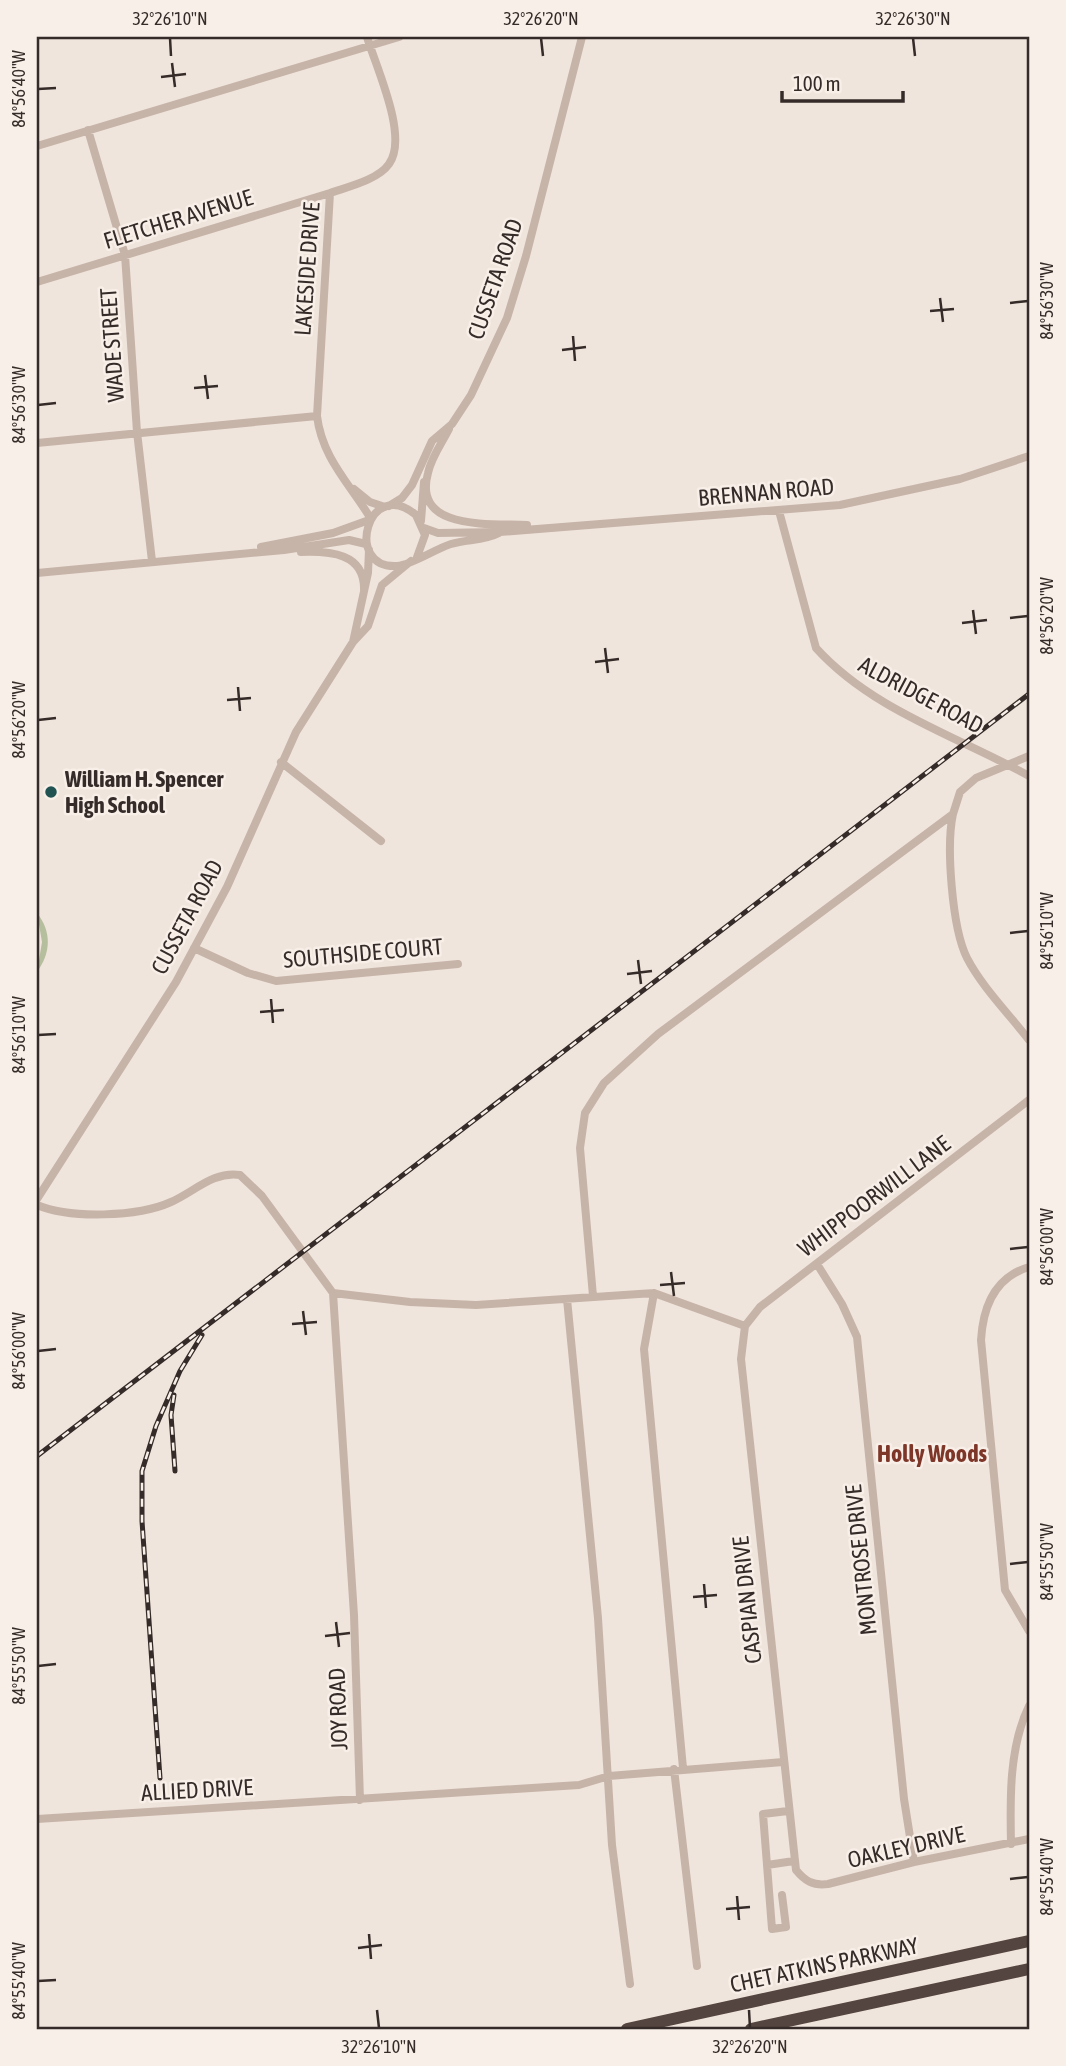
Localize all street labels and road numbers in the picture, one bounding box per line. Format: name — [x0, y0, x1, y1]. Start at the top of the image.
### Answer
street label: FLETCHER AVENUE — [100, 184, 256, 254]
street label: LAKESIDE DRIVE — [289, 201, 325, 337]
street label: CUSSETA ROAD — [462, 215, 528, 343]
street label: WADE STREET — [95, 287, 129, 403]
street label: BRENNAN ROAD — [697, 473, 835, 511]
street label: ALDRIDGE ROAD — [854, 651, 988, 739]
street label: CUSSETA ROAD — [146, 855, 228, 979]
street label: SOUTHSIDE COURT — [282, 933, 444, 973]
street label: WHIPPOORWILL LANE — [793, 1130, 955, 1262]
street label: MONTROSE DRIVE — [840, 1483, 882, 1637]
street label: CASPIAN DRIVE — [727, 1535, 767, 1665]
street label: JOY ROAD — [324, 1667, 352, 1751]
street label: ALLIED DRIVE — [140, 1774, 254, 1806]
street label: OAKLEY DRIVE — [845, 1821, 967, 1873]
street label: CHET ATKINS PARKWAY — [728, 1932, 921, 1998]

